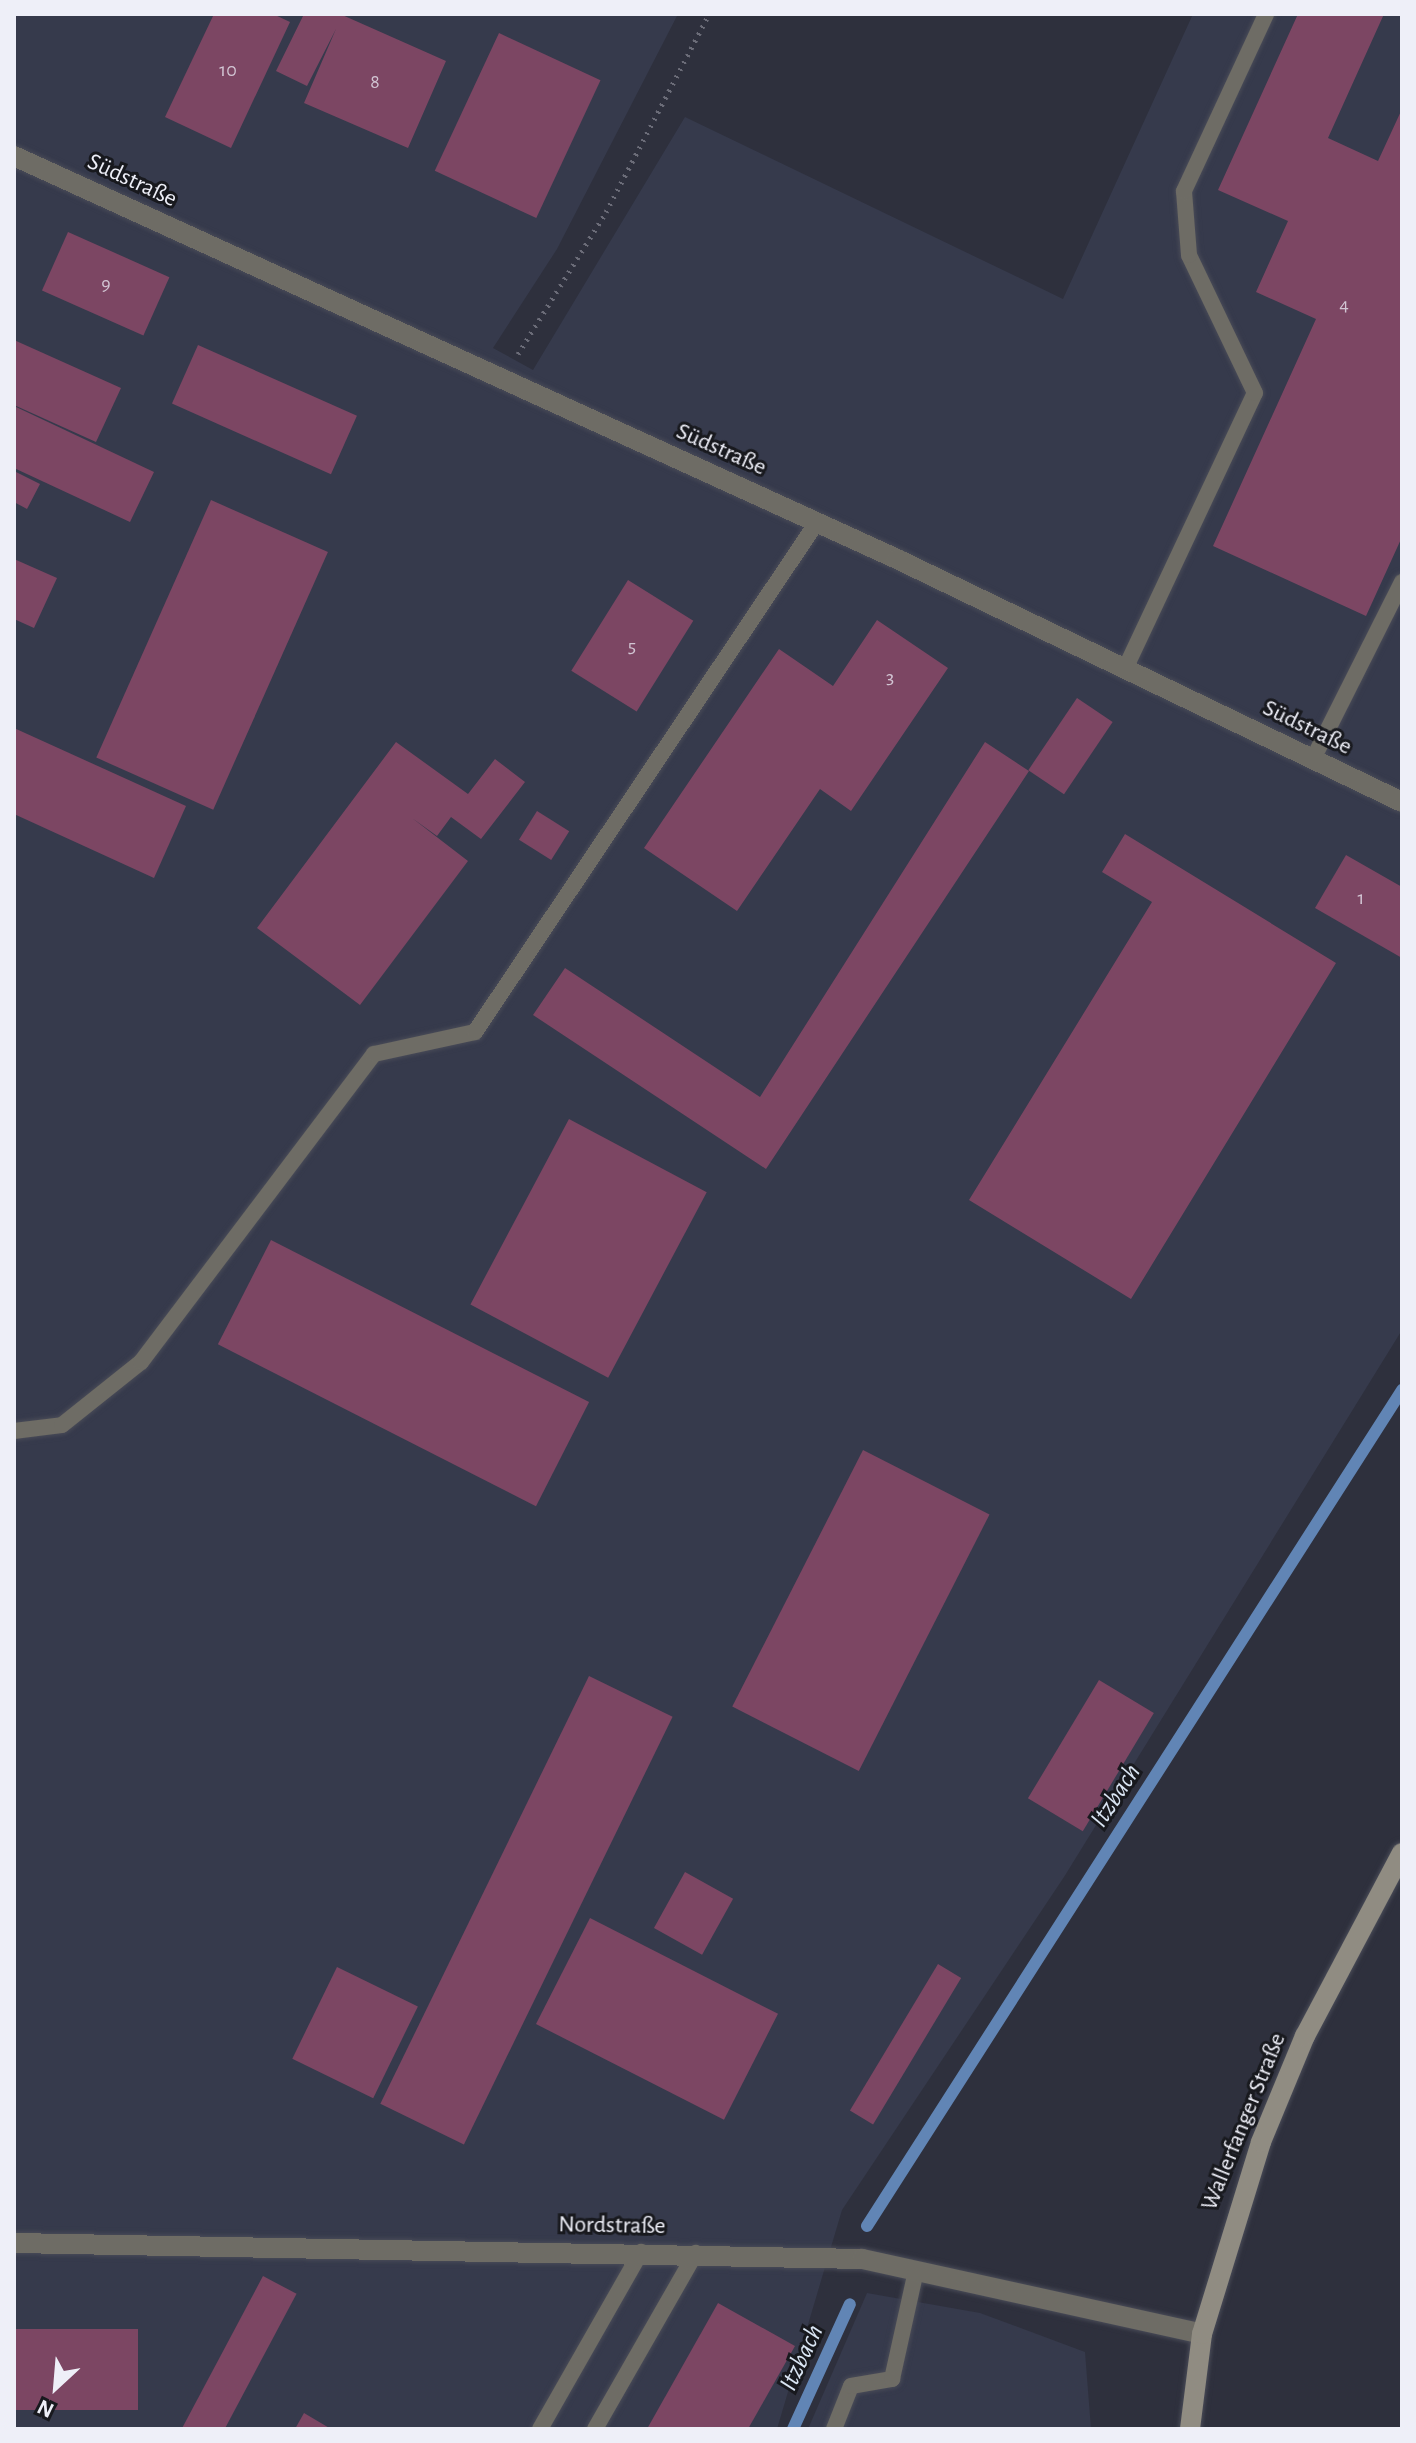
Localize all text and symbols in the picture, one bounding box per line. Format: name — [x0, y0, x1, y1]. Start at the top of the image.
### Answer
house number: 10 — [219, 58, 237, 82]
house number: 8 — [370, 70, 380, 94]
street label: Südstraße — [83, 148, 181, 214]
house number: 9 — [101, 272, 111, 296]
house number: 4 — [1339, 293, 1349, 317]
street label: Südstraße — [672, 417, 770, 483]
house number: 5 — [628, 634, 636, 658]
house number: 3 — [886, 665, 894, 689]
street label: Südstraße — [1258, 694, 1356, 762]
house number: 1 — [1358, 886, 1364, 910]
water label: Itzbach — [1084, 1758, 1148, 1834]
street label: Wallerfanger Straße — [1195, 2029, 1293, 2215]
street label: Nordstraße — [558, 2211, 666, 2241]
water label: Itzbach — [773, 2320, 831, 2396]
north arrow — [16, 2347, 96, 2427]
text: N — [34, 2395, 57, 2422]

